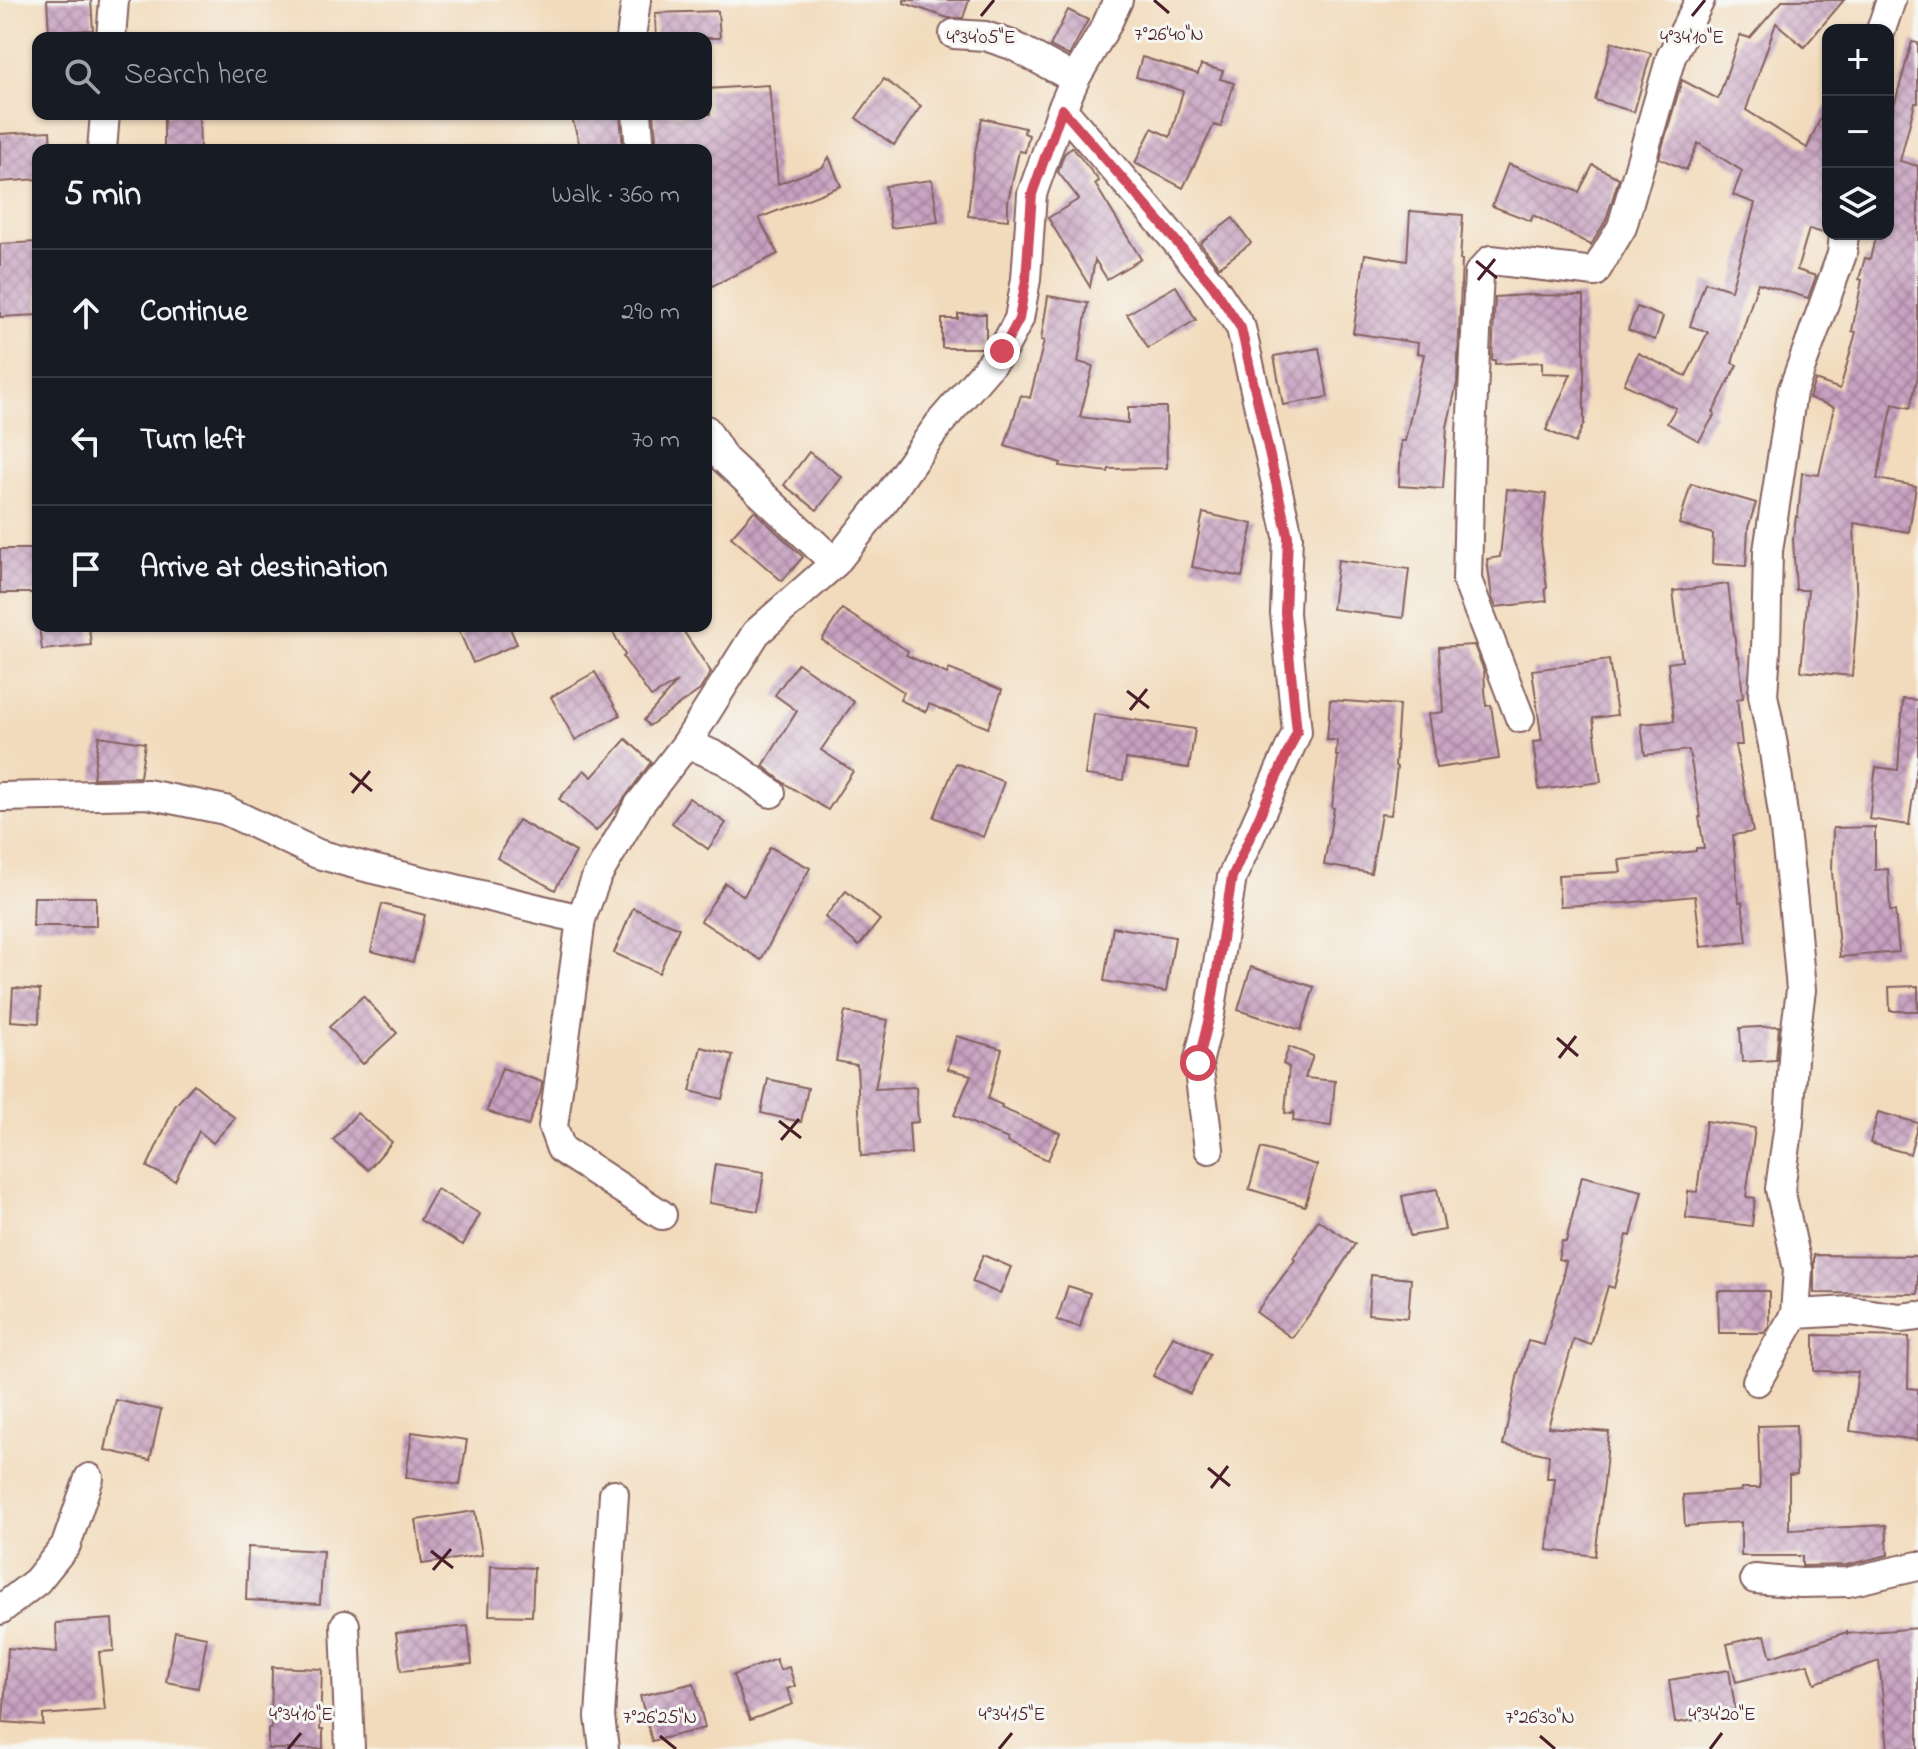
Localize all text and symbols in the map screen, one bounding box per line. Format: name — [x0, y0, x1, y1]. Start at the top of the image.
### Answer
text: 7°26'40"N — [1134, 21, 1204, 50]
text: 4°34'05"E — [946, 24, 1016, 53]
text: 4°34'10"E — [1660, 24, 1724, 53]
map controls — [1822, 24, 1894, 240]
button: + — [1822, 24, 1894, 96]
search box — [32, 32, 712, 120]
icon: search — [60, 54, 104, 98]
text: Search here — [124, 54, 268, 98]
button: − — [1822, 96, 1894, 168]
button: layers — [1822, 168, 1894, 240]
text: 5 min — [64, 171, 141, 221]
text: Walk · 360 m — [551, 177, 680, 215]
icon: ahead — [64, 291, 108, 335]
text: Continue — [140, 291, 248, 335]
text: 290 m — [621, 294, 680, 332]
route end — [984, 333, 1020, 369]
icon: left — [64, 419, 108, 463]
text: Turn left — [140, 419, 245, 463]
text: 70 m — [631, 422, 680, 460]
icon: arrive — [64, 547, 108, 591]
text: Arrive at destination — [140, 547, 388, 591]
route start — [1180, 1045, 1216, 1081]
text: 4°34'10"E — [269, 1701, 333, 1730]
text: 4°34'15"E — [979, 1701, 1045, 1730]
text: 4°34'20"E — [1688, 1701, 1756, 1730]
text: 7°26'25"N — [623, 1704, 697, 1733]
text: 7°26'30"N — [1505, 1704, 1575, 1733]

